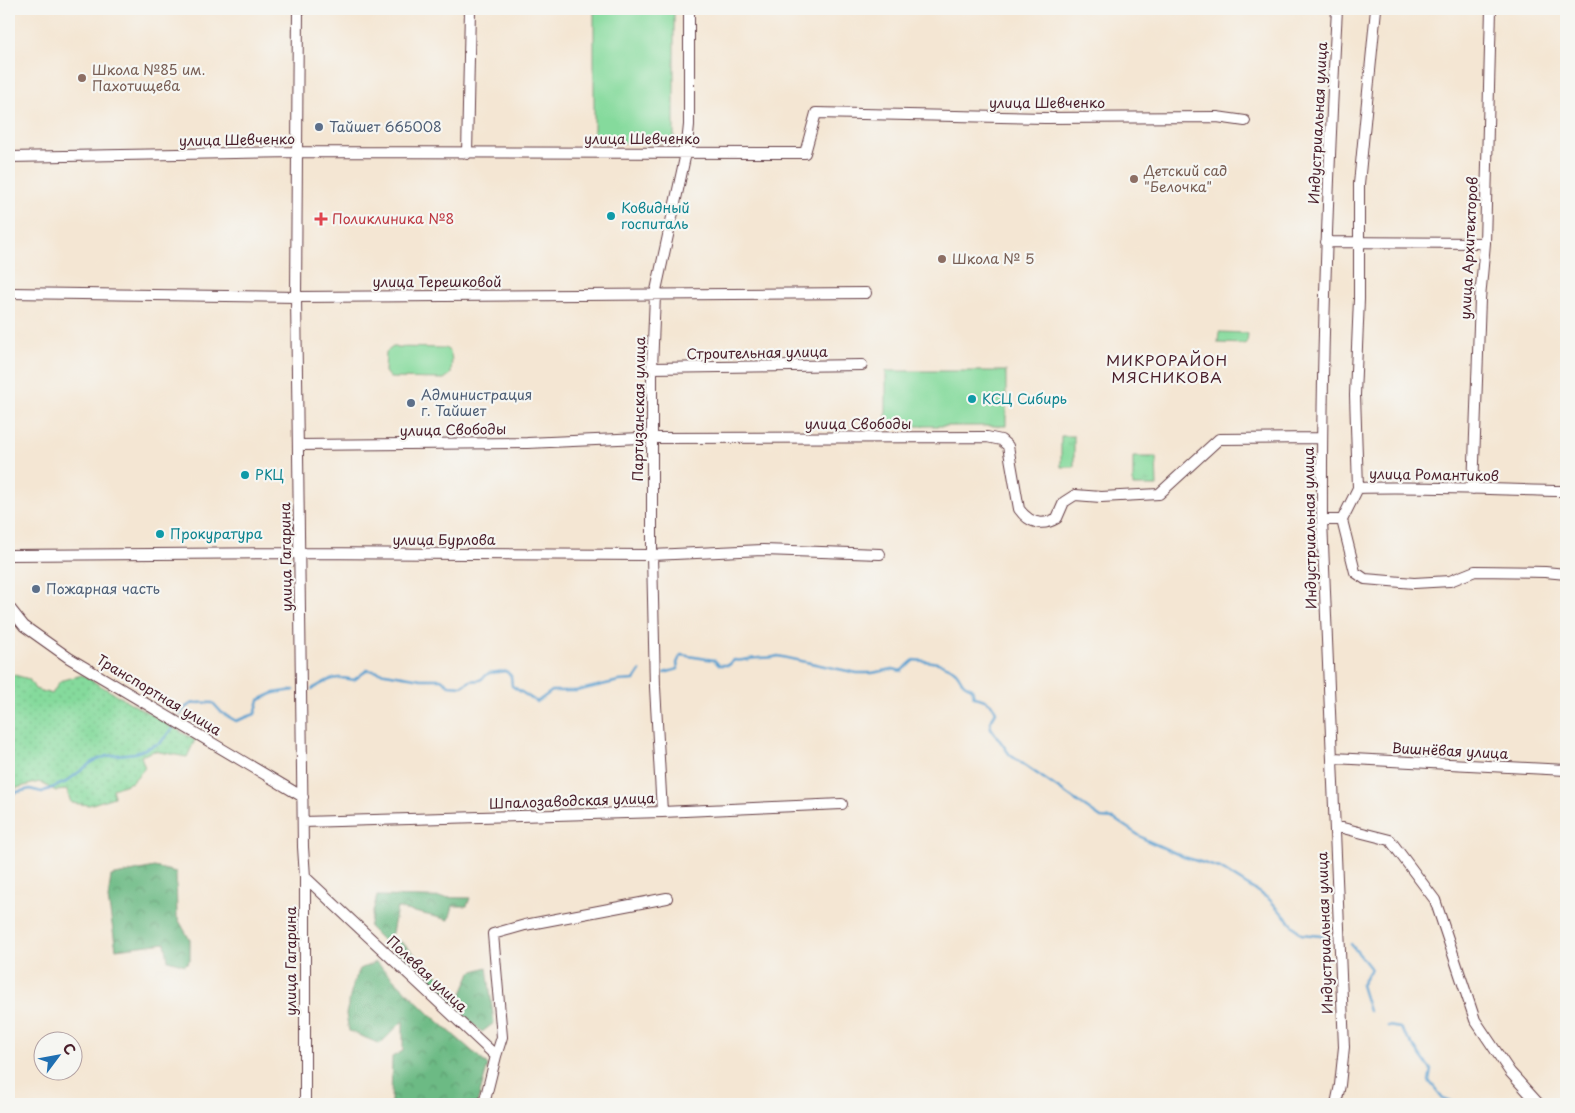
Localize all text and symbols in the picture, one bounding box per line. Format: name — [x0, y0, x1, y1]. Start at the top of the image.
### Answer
street label: Индустриальная улица — [1303, 41, 1332, 205]
place label: Школа №85 им. Пахотищева — [92, 59, 205, 96]
marker: Школа №85 им. Пахотищева — [76, 72, 88, 84]
street label: улица Шевченко — [989, 92, 1105, 113]
place label: Тайшет 665008 — [329, 116, 442, 137]
marker: Тайшет 665008 — [313, 121, 325, 133]
street label: улица Шевченко — [179, 128, 295, 151]
street label: улица Шевченко — [584, 128, 700, 149]
place label: Детский сад "Белочка" — [1143, 160, 1227, 197]
marker: Детский сад "Белочка" — [1128, 173, 1140, 185]
street label: улица Архитекторов — [1454, 176, 1483, 320]
place label: Ковидный госпиталь — [621, 197, 690, 234]
place label: Поликлиника №8 — [332, 208, 454, 229]
marker: Ковидный госпиталь — [605, 210, 617, 222]
marker: Поликлиника №8 — [314, 212, 328, 226]
place label: Школа № 5 — [952, 248, 1034, 269]
marker: Школа № 5 — [936, 253, 948, 265]
street label: улица Терешковой — [373, 271, 501, 292]
street label: Партизанская улица — [627, 336, 650, 482]
street label: Строительная улица — [686, 341, 828, 364]
district label: МИКРОРАЙОН МЯСНИКОВА — [1106, 348, 1228, 388]
place label: Администрация г. Тайшет — [421, 384, 532, 421]
place label: КСЦ Сибирь — [982, 388, 1067, 409]
marker: КСЦ Сибирь — [966, 393, 978, 405]
marker: Администрация г. Тайшет — [405, 397, 417, 409]
street label: улица Свободы — [805, 413, 911, 434]
street label: улица Свободы — [399, 418, 507, 441]
street label: Индустриальная улица — [1298, 447, 1321, 609]
street label: улица Романтиков — [1369, 463, 1499, 486]
place label: РКЦ — [255, 464, 284, 485]
marker: РКЦ — [239, 469, 251, 481]
street label: улица Гагарина — [274, 502, 297, 612]
place label: Прокуратура — [170, 523, 263, 544]
marker: Прокуратура — [154, 528, 166, 540]
street label: улица Бурлова — [392, 529, 496, 550]
place label: Пожарная часть — [46, 578, 160, 599]
marker: Пожарная часть — [30, 583, 42, 595]
street label: Транспортная улица — [93, 649, 226, 740]
street label: Вишнёвая улица — [1391, 737, 1509, 764]
street label: Шпалозаводская улица — [489, 787, 655, 814]
street label: Индустриальная улица — [1311, 851, 1338, 1014]
street label: улица Гагарина — [280, 906, 301, 1016]
street label: Полевая улица — [382, 931, 473, 1017]
north arrow — [32, 1030, 82, 1080]
text: С — [58, 1039, 81, 1059]

